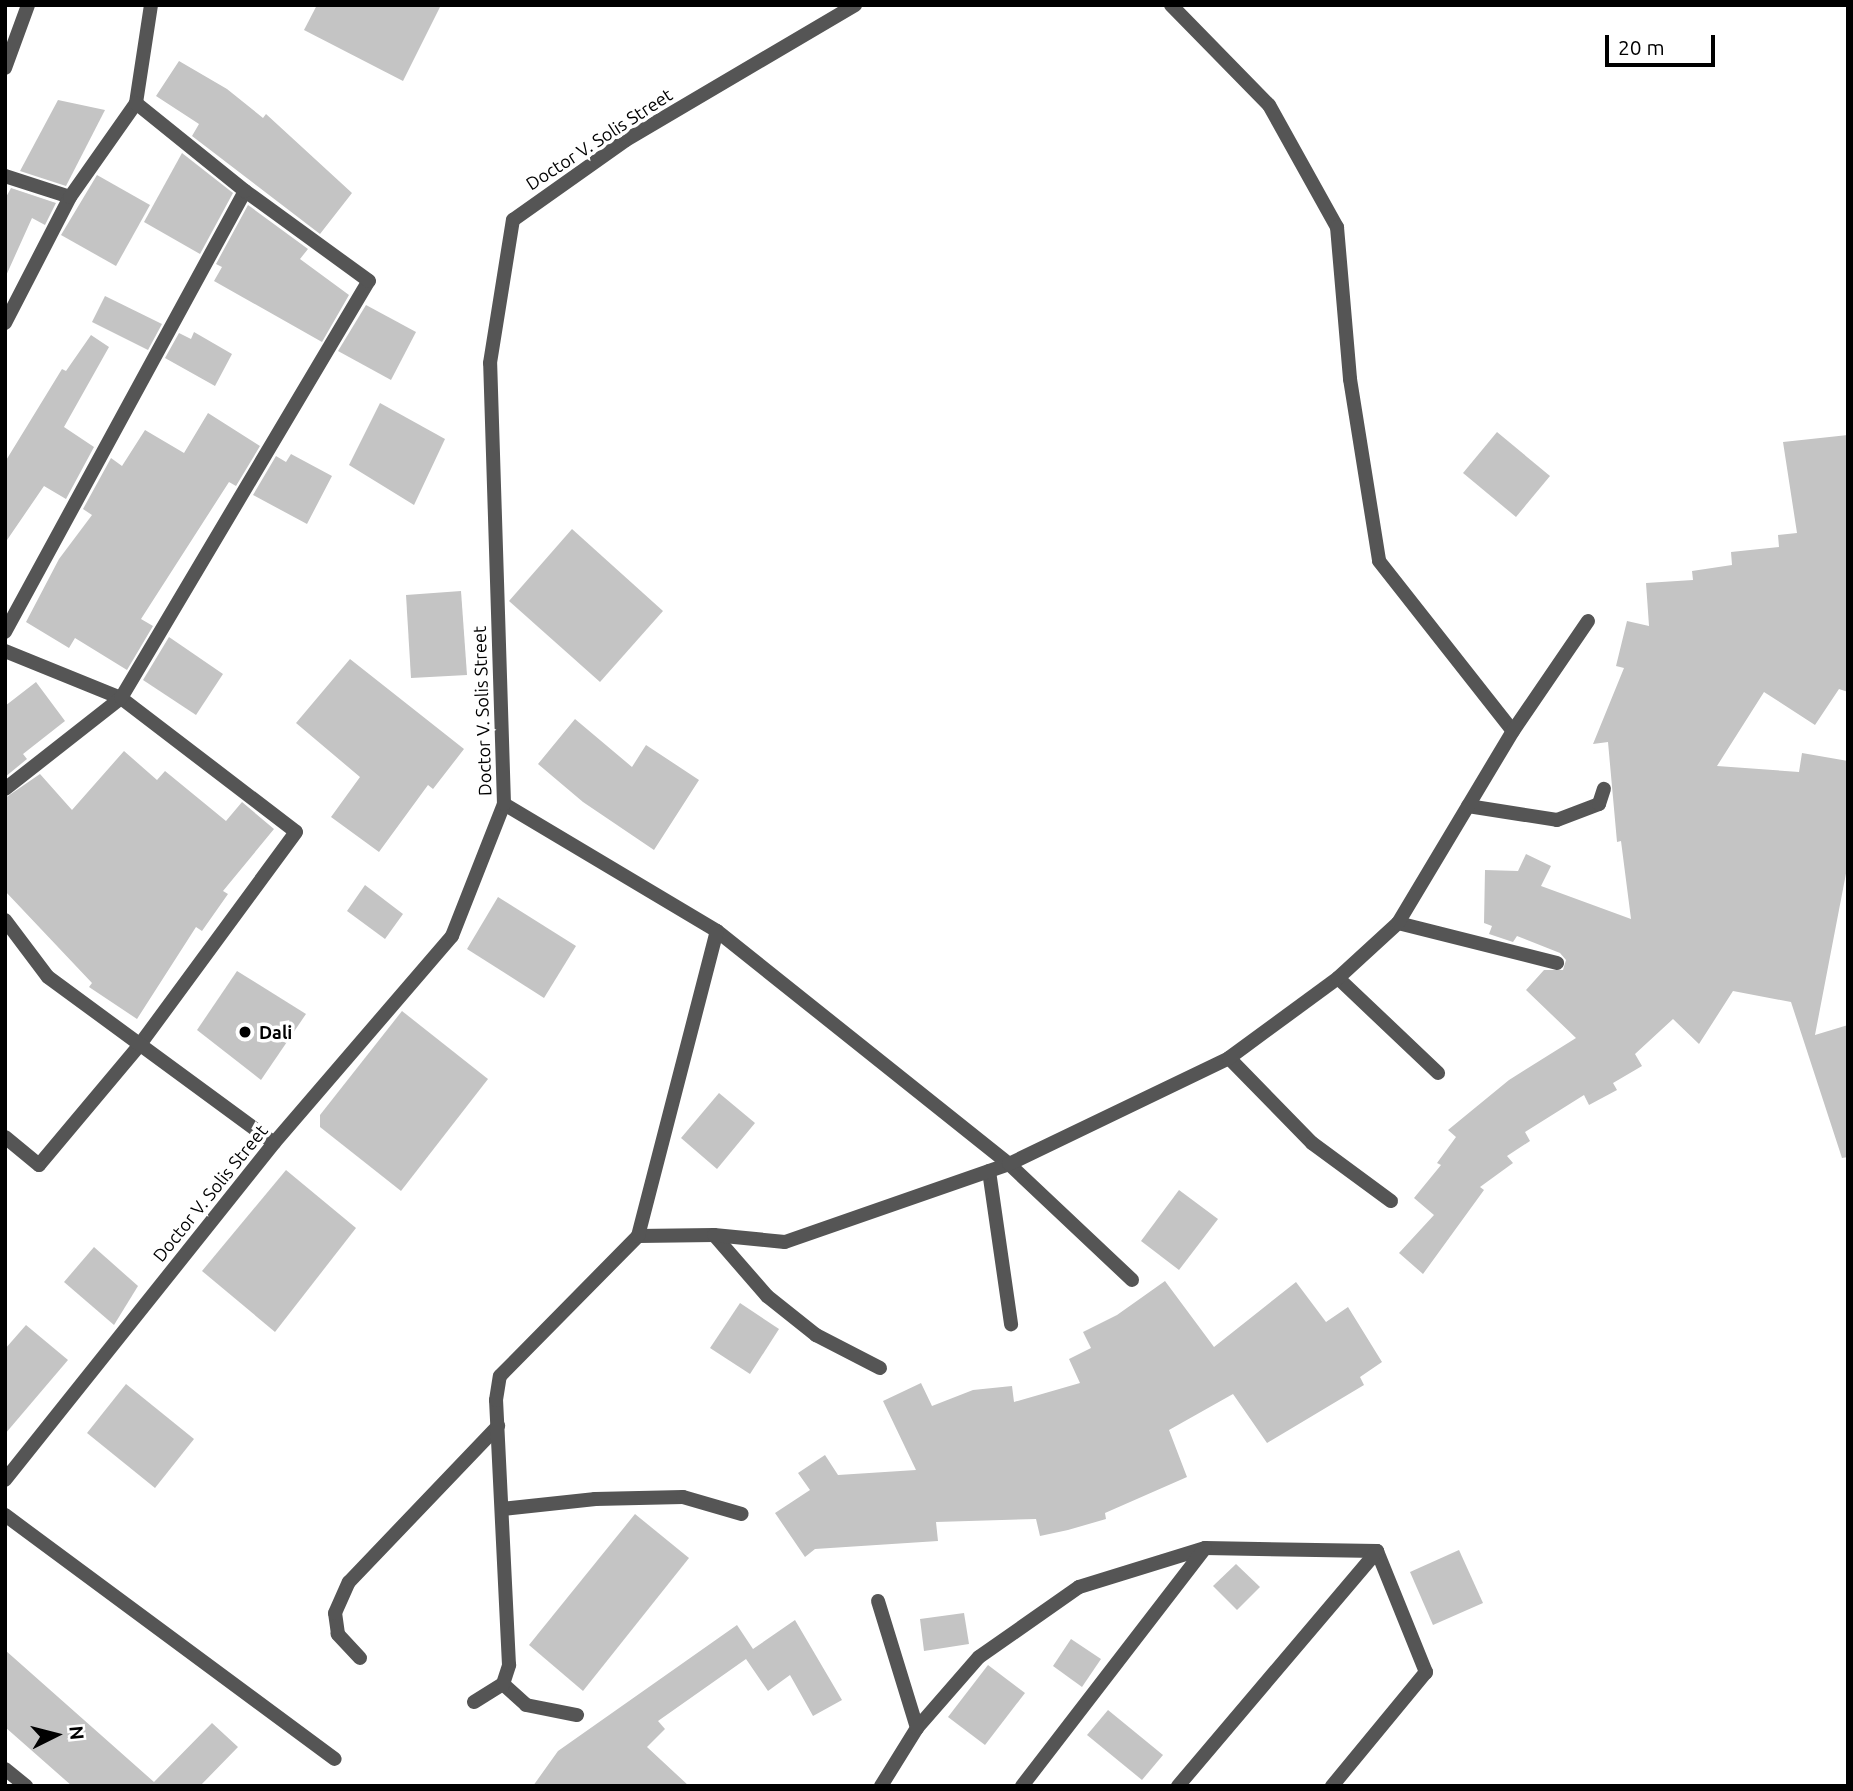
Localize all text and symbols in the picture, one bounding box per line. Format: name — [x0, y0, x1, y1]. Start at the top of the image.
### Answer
scale bar — [1608, 21, 1718, 65]
text: 20 m — [1618, 35, 1665, 59]
street label: Doctor V. Solis Street — [522, 84, 676, 194]
street label: Doctor V. Solis Street — [468, 626, 496, 796]
place label: Dali — [259, 1021, 292, 1043]
marker: Dali — [237, 1024, 253, 1040]
street label: Doctor V. Solis Street — [148, 1120, 272, 1266]
north arrow — [21, 1700, 91, 1770]
text: N — [65, 1725, 89, 1741]

